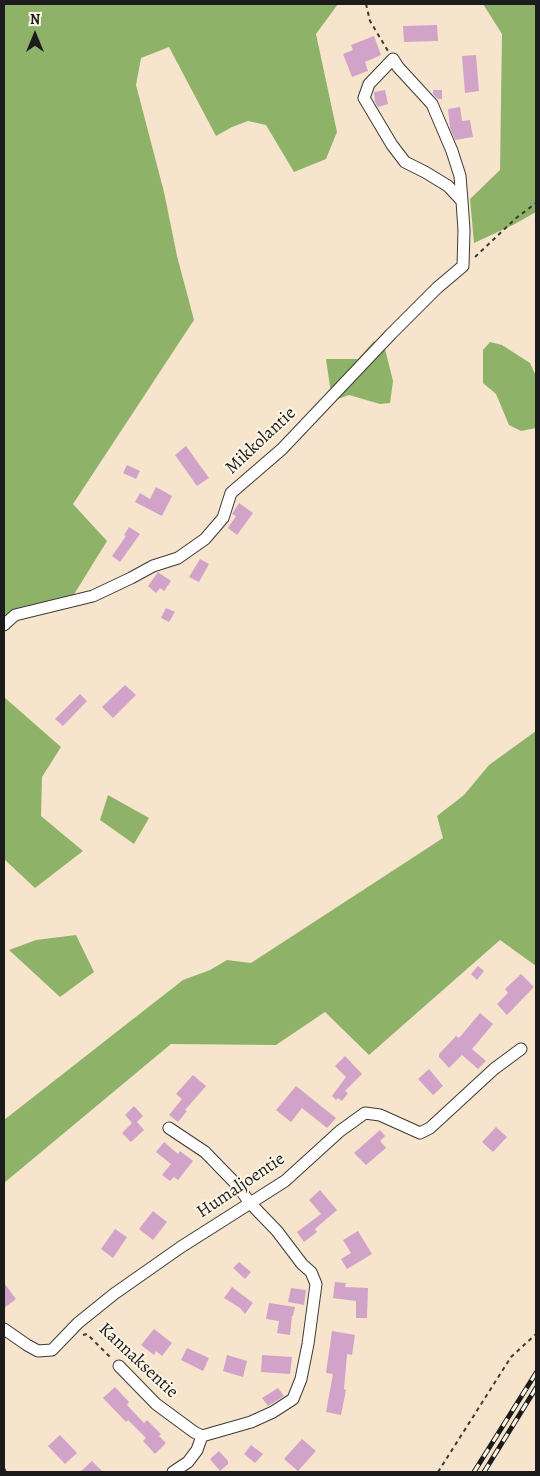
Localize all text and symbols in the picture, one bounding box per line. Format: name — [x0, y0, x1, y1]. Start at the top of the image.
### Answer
north arrow — [10, 10, 60, 60]
text: N — [30, 10, 40, 29]
street label: Mikkolantie — [221, 403, 301, 479]
street label: Humaljoentie — [193, 1149, 289, 1223]
street label: Kannaksentie — [94, 1319, 182, 1403]

